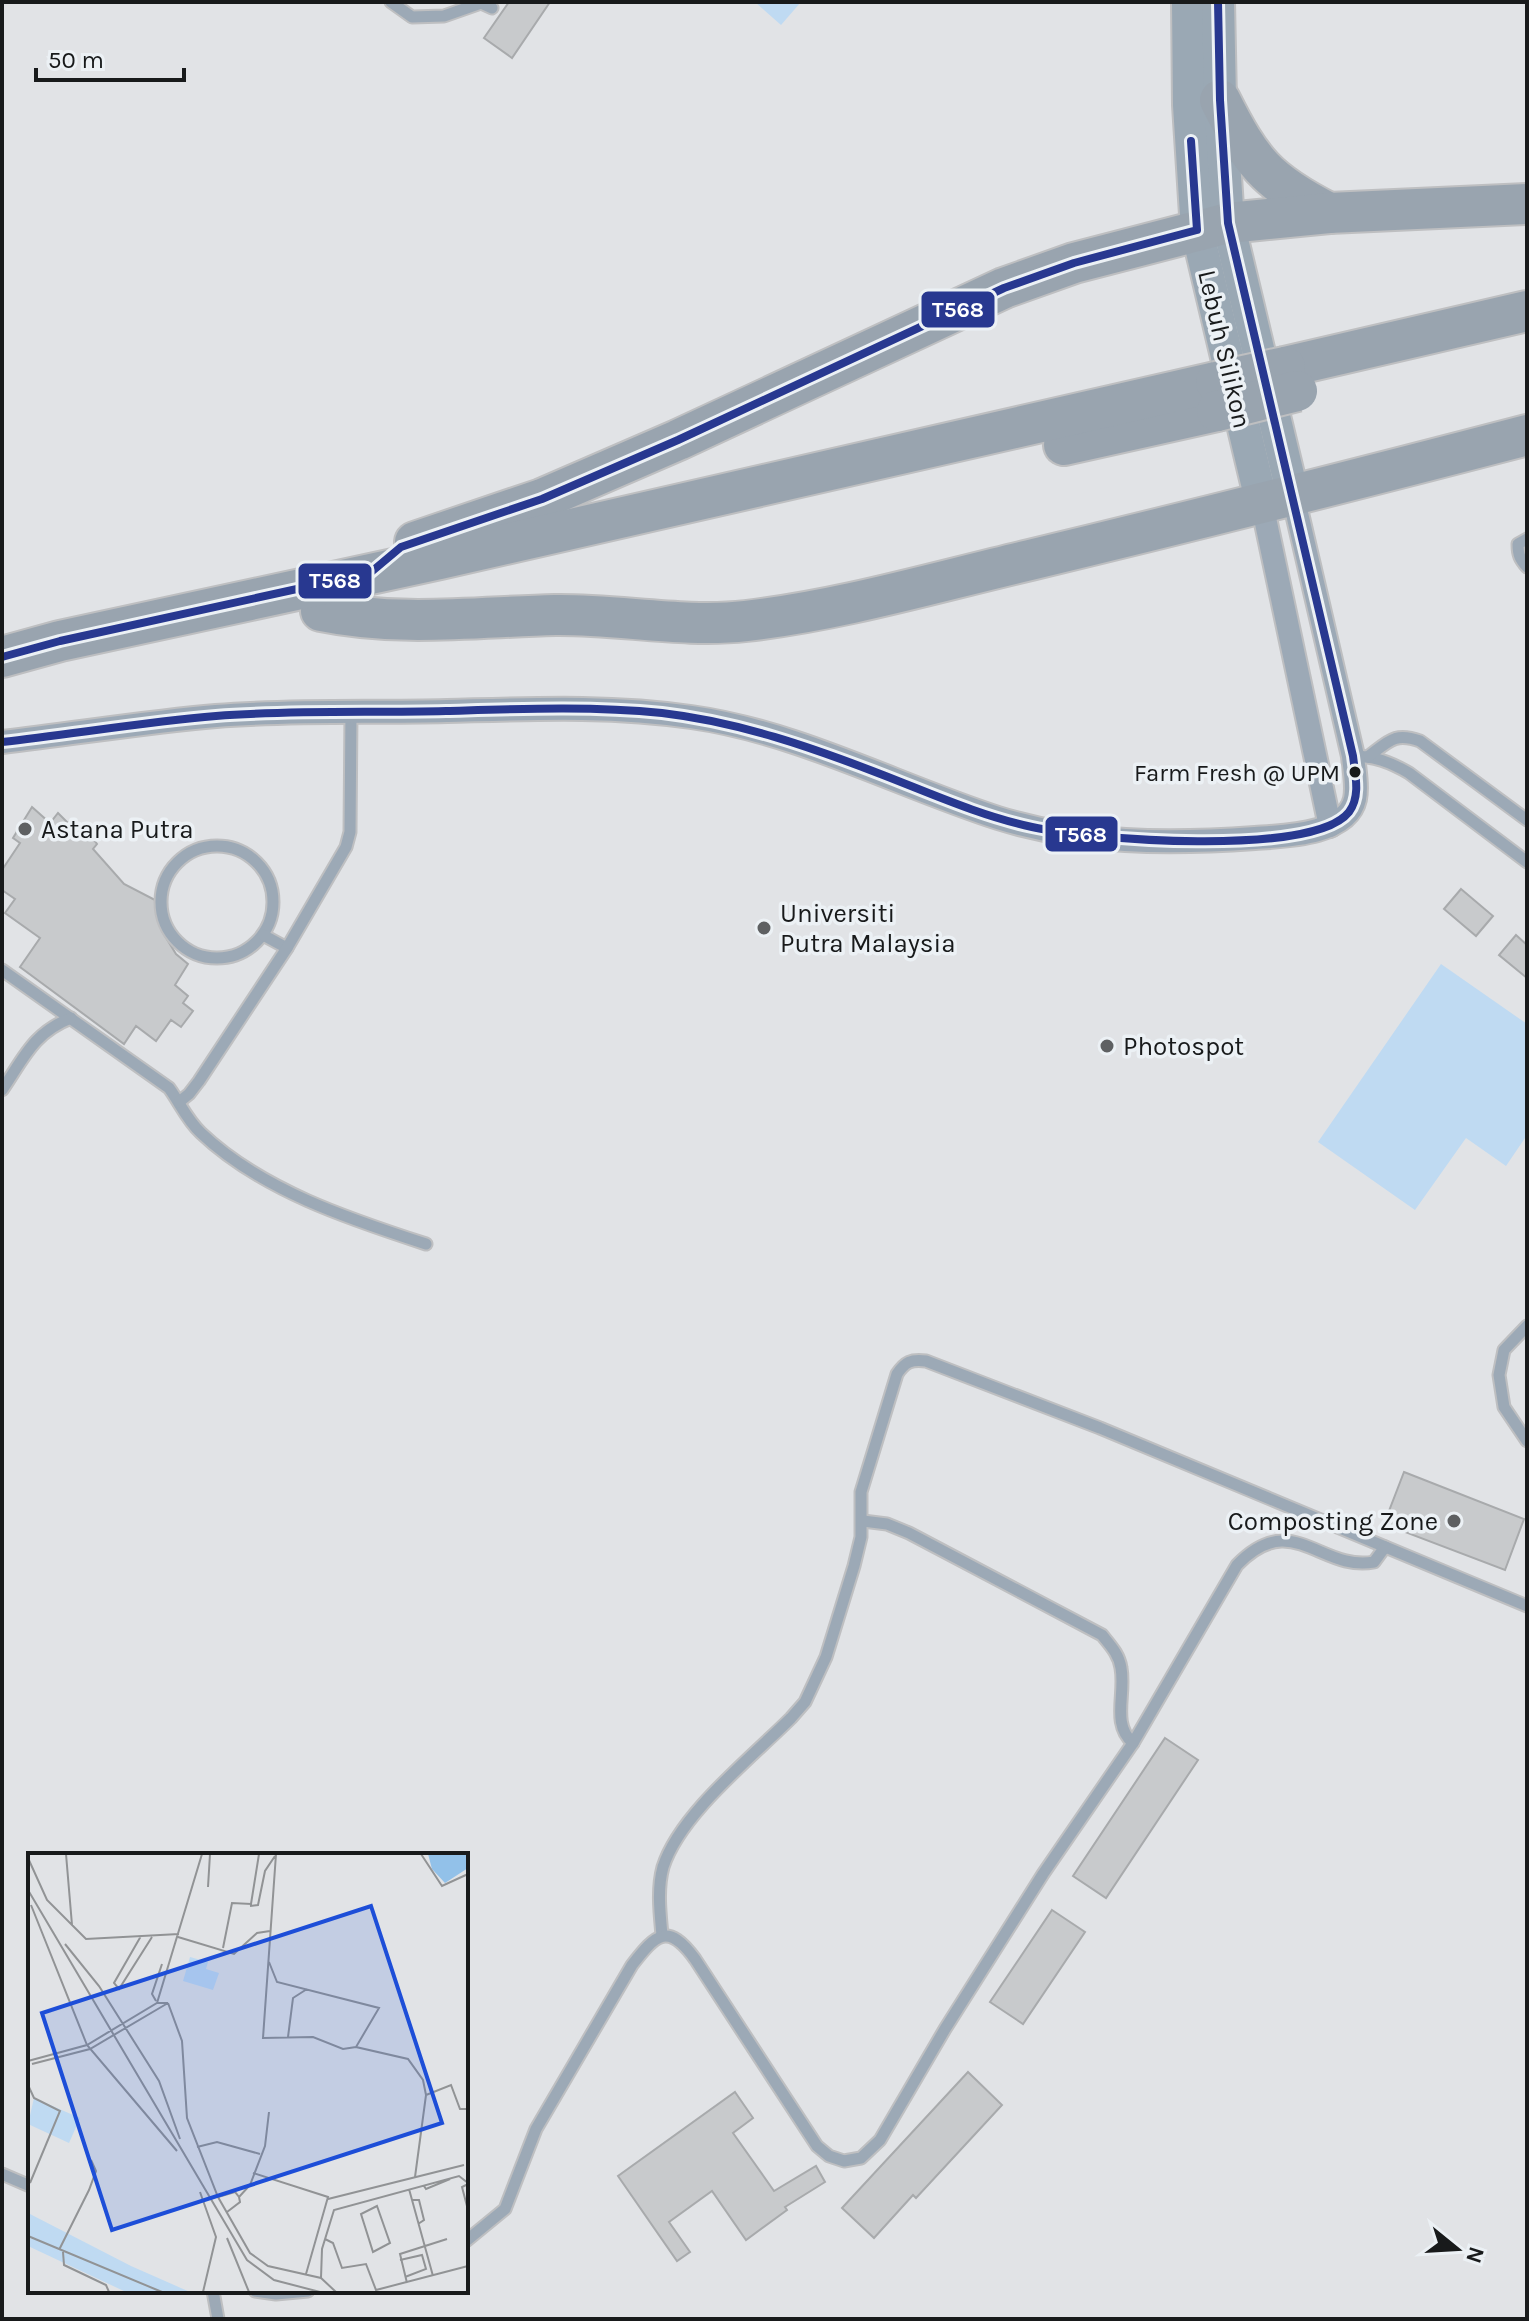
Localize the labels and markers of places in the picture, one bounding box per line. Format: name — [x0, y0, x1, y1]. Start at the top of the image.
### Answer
place label: Farm Fresh @ UPM — [1134, 759, 1340, 787]
marker: Farm Fresh @ UPM — [1347, 764, 1363, 780]
place label: Astana Putra — [41, 814, 194, 845]
marker: Astana Putra — [16, 820, 34, 838]
place label: Universiti Putra Malaysia — [780, 898, 956, 959]
marker: Universiti Putra Malaysia — [755, 919, 773, 937]
place label: Photospot — [1123, 1031, 1244, 1062]
marker: Photospot — [1098, 1037, 1116, 1055]
place label: Composting Zone — [1228, 1506, 1438, 1537]
marker: Composting Zone — [1445, 1512, 1463, 1530]

